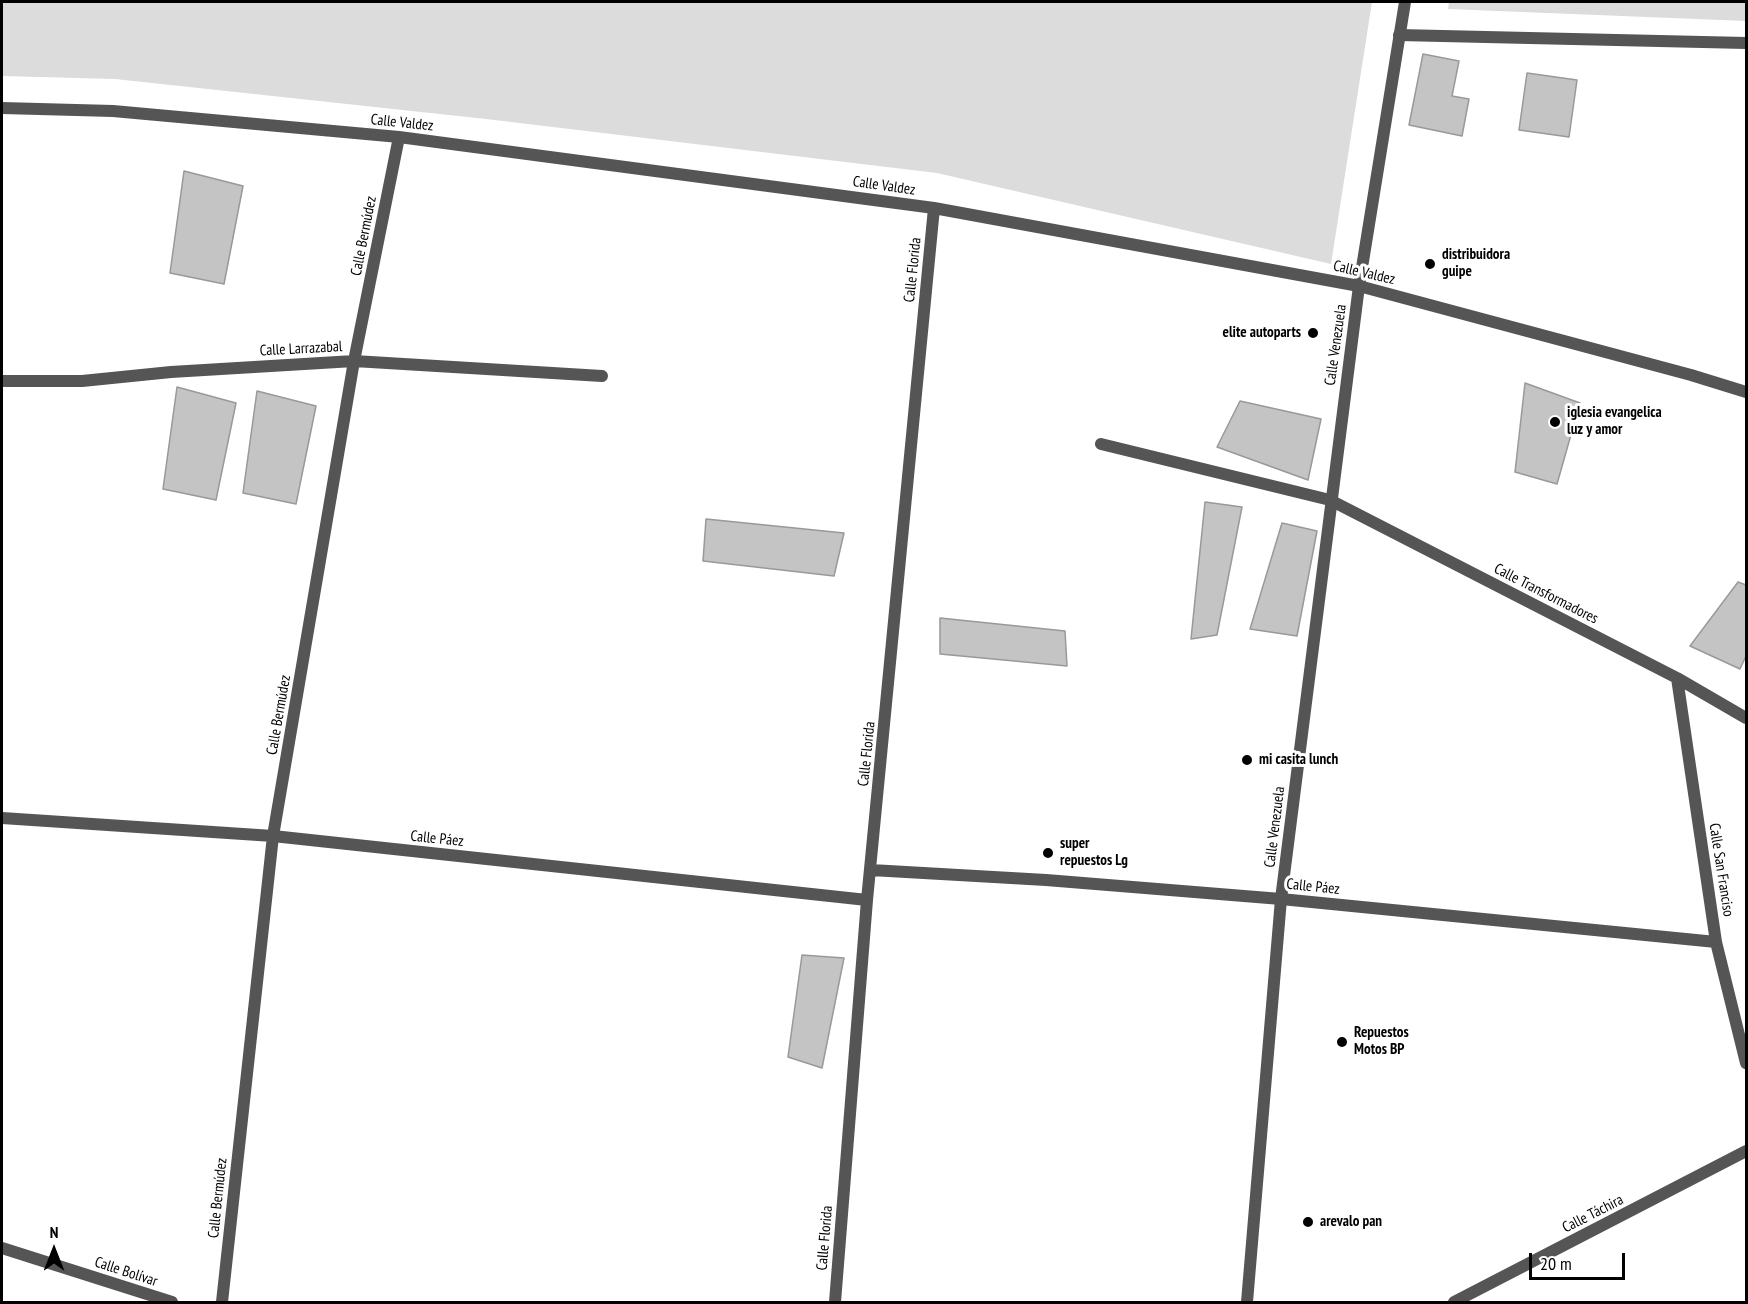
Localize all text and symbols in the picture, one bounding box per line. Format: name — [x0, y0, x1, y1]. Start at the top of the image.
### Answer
street label: Calle Valdez — [370, 111, 434, 135]
street label: Calle Valdez — [852, 173, 916, 199]
street label: Calle Bermúdez — [347, 195, 381, 277]
street label: Calle Florida — [901, 237, 925, 303]
place label: distribuidora guipe — [1442, 246, 1510, 281]
street label: Calle Valdez — [1331, 257, 1397, 289]
marker: distribuidora guipe — [1423, 257, 1437, 271]
street label: Calle Venezuela — [1321, 303, 1351, 387]
place label: elite autoparts — [1222, 324, 1301, 342]
marker: elite autoparts — [1306, 326, 1320, 340]
street label: Calle Larrazabal — [259, 338, 343, 360]
place label: iglesia evangelica luz y amor — [1567, 404, 1662, 439]
marker: iglesia evangelica luz y amor — [1548, 415, 1562, 429]
street label: Calle Transformadores — [1491, 560, 1601, 628]
street label: Calle Bermúdez — [263, 674, 295, 756]
street label: Calle Florida — [855, 721, 879, 787]
place label: mi casita lunch — [1259, 751, 1338, 769]
marker: mi casita lunch — [1240, 753, 1254, 767]
street label: Calle Venezuela — [1261, 785, 1289, 869]
street label: Calle San Franciso — [1705, 822, 1737, 918]
street label: Calle Páez — [410, 827, 464, 851]
place label: super repuestos Lg — [1060, 835, 1128, 870]
marker: super repuestos Lg — [1041, 846, 1055, 860]
street label: Calle Páez — [1286, 875, 1340, 899]
place label: Repuestos Motos BP — [1354, 1024, 1409, 1059]
marker: Repuestos Motos BP — [1335, 1035, 1349, 1049]
street label: Calle Bermúdez — [205, 1157, 231, 1239]
street label: Calle Táchira — [1559, 1191, 1627, 1237]
street label: Calle Florida — [813, 1205, 837, 1271]
place label: arevalo pan — [1320, 1213, 1382, 1231]
marker: arevalo pan — [1301, 1215, 1315, 1229]
north arrow — [24, 1220, 84, 1280]
text: N — [50, 1222, 58, 1242]
scale bar — [1532, 1241, 1628, 1279]
text: 20 m — [1540, 1252, 1572, 1275]
street label: Calle Bolívar — [92, 1253, 160, 1291]

